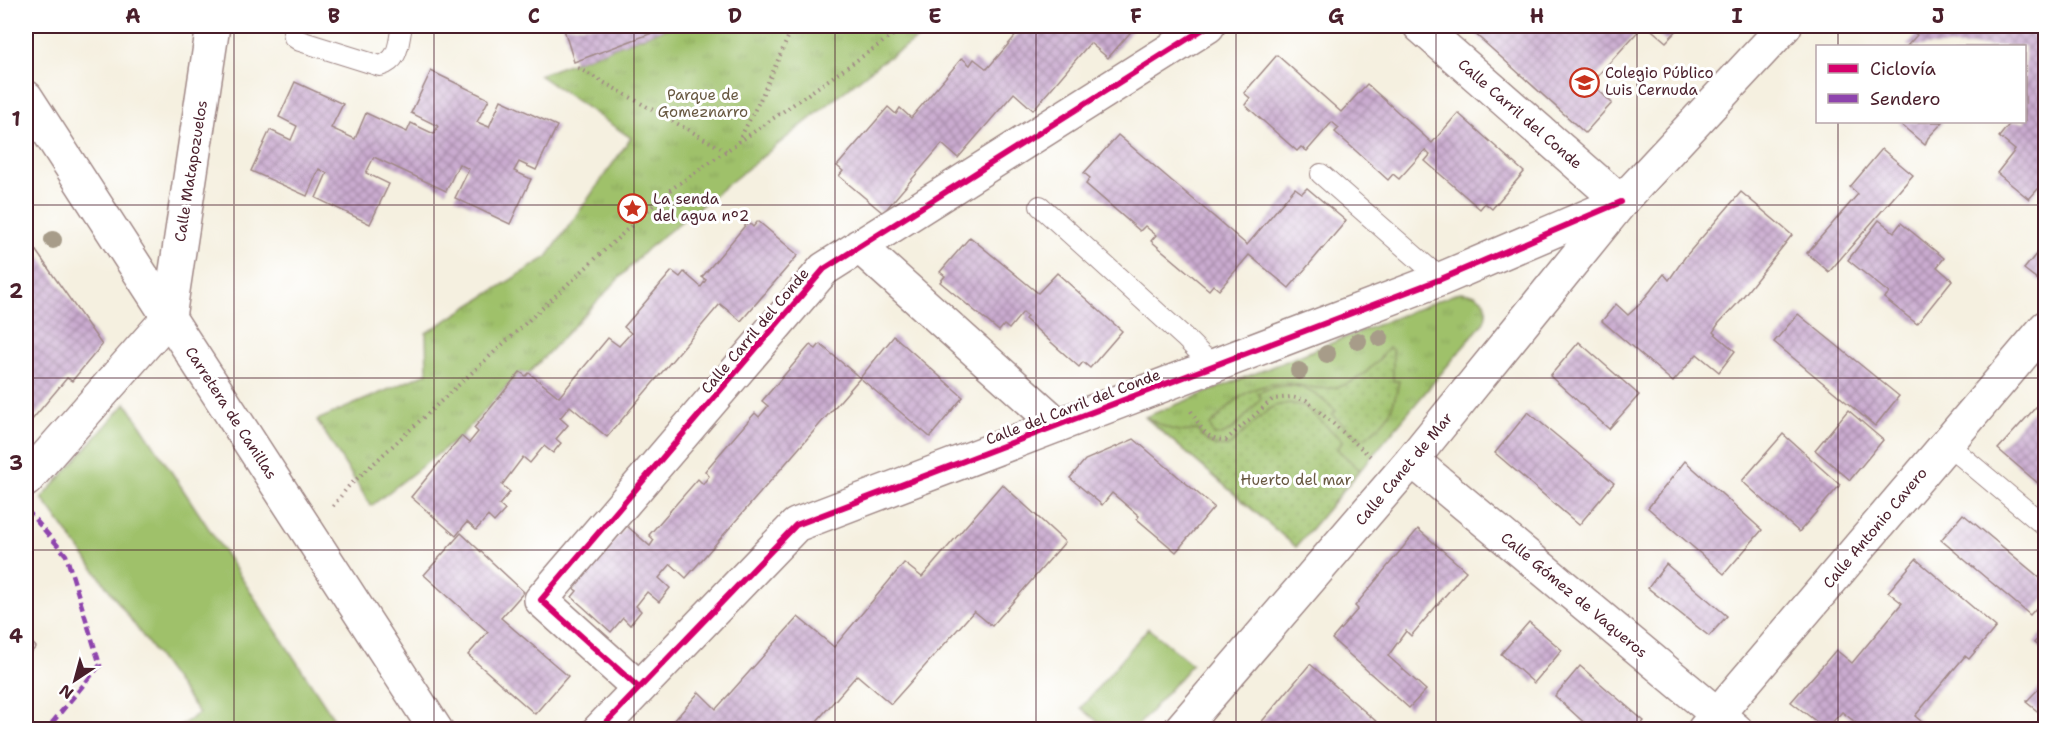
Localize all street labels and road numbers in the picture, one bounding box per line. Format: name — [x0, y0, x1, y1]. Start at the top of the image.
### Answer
street label: Calle Carril del Conde — [1454, 55, 1586, 173]
street label: Calle Matapozuelos — [170, 99, 212, 243]
street label: Calle Carril del Conde — [696, 264, 814, 398]
street label: Carretera de Canillas — [181, 343, 281, 483]
street label: Calle del Carril del Conde — [983, 364, 1163, 450]
street label: Calle Canet de Mar — [1351, 408, 1457, 530]
street label: Calle Antonio Cavero — [1818, 463, 1932, 593]
street label: Calle Gómez de Vaqueros — [1496, 528, 1652, 662]

